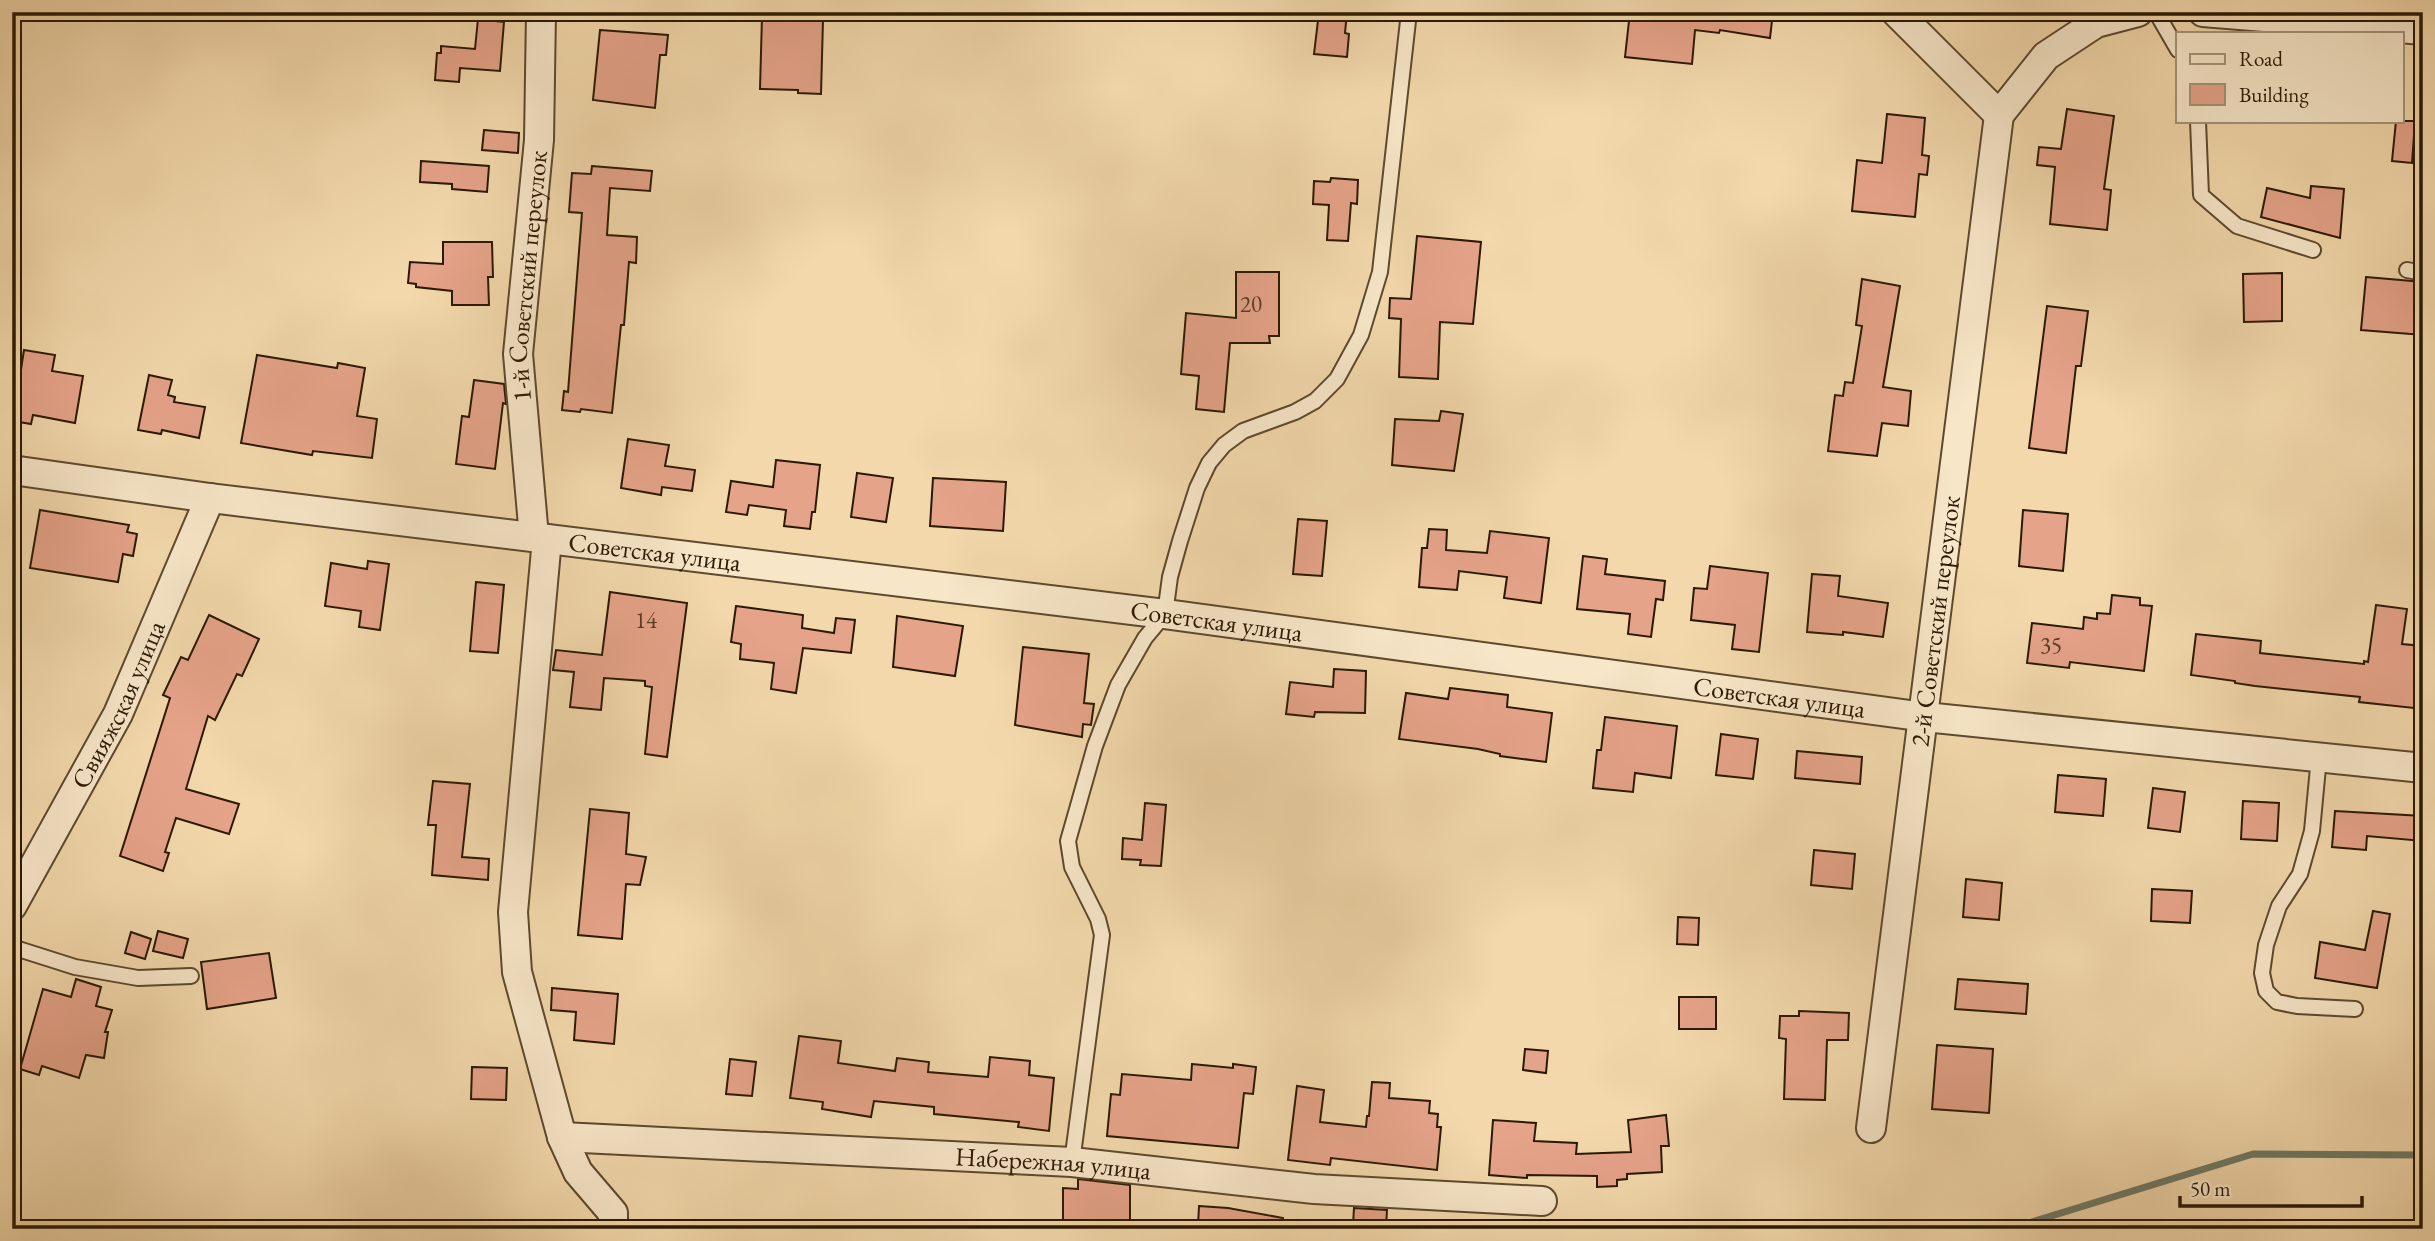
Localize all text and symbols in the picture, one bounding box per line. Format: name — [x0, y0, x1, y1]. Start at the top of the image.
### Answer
legend — [2176, 32, 2404, 122]
text: Road — [2239, 45, 2283, 72]
text: Building — [2239, 81, 2309, 108]
street label: 1-й Советский переулок — [500, 148, 555, 403]
house number: 20 — [1240, 289, 1262, 319]
street label: 2-й Советский переулок — [1902, 493, 1968, 748]
street label: Советская улица — [567, 525, 743, 579]
street label: Советская улица — [1129, 593, 1305, 650]
house number: 14 — [635, 605, 658, 635]
street label: Свияжская улица — [63, 615, 173, 795]
house number: 35 — [2040, 630, 2062, 660]
street label: Советская улица — [1691, 669, 1868, 726]
street label: Набережная улица — [954, 1139, 1154, 1188]
scale bar — [2180, 1164, 2362, 1208]
text: 50 m — [2190, 1175, 2231, 1202]

